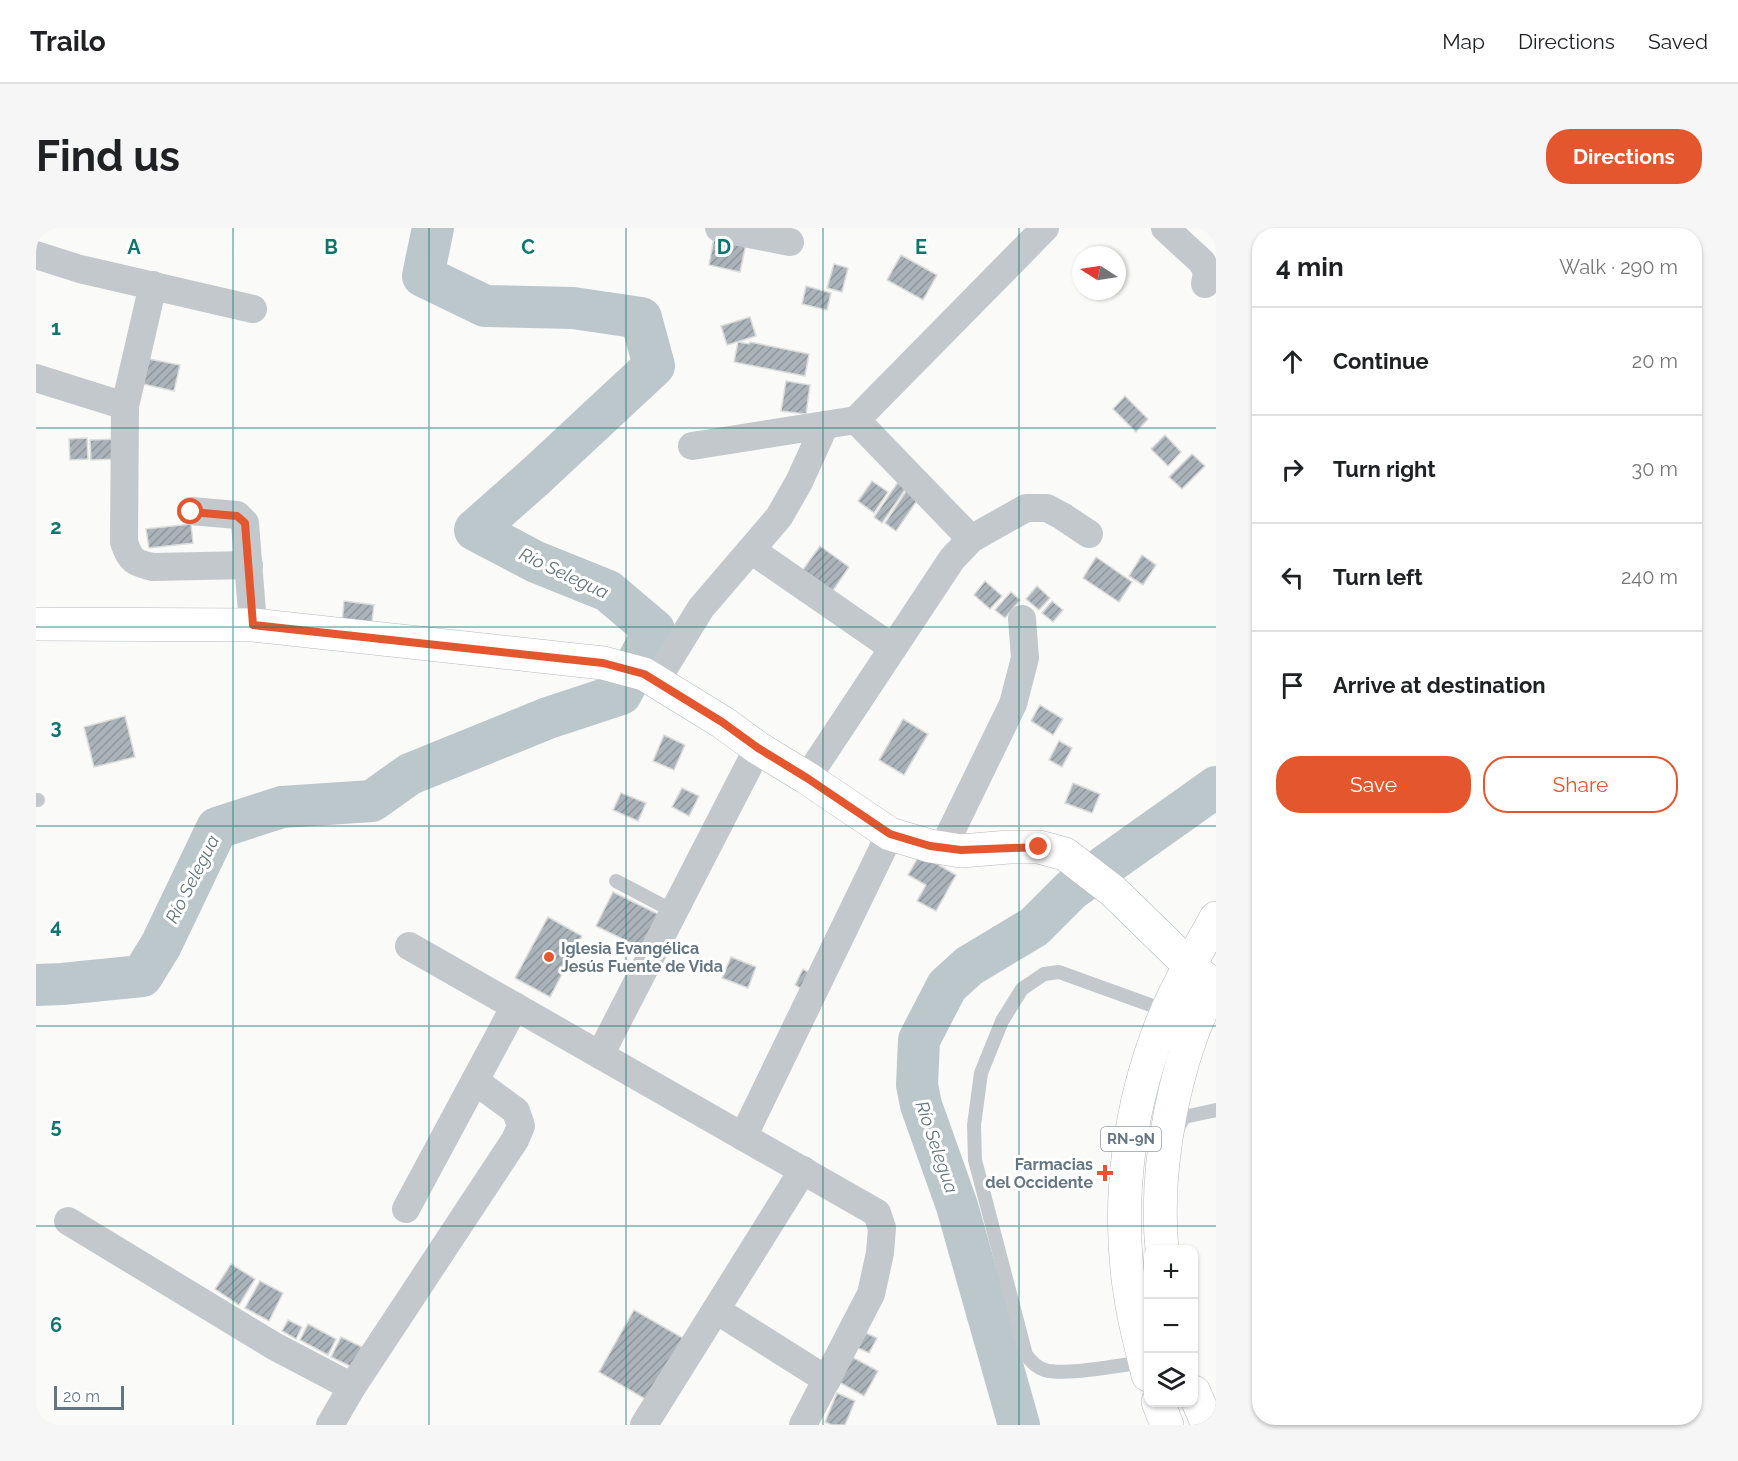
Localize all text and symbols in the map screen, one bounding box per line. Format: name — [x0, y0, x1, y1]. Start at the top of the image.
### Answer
text: Trailo — [30, 25, 106, 58]
text: Map — [1442, 29, 1485, 54]
text: Directions — [1518, 29, 1615, 54]
text: Saved — [1648, 29, 1708, 54]
button: Directions — [1546, 129, 1702, 184]
text: Find us — [36, 132, 180, 181]
text: A — [127, 235, 141, 259]
text: B — [324, 235, 338, 259]
text: C — [521, 235, 535, 259]
text: D — [717, 235, 731, 259]
text: E — [915, 235, 927, 259]
north arrow — [1072, 246, 1126, 300]
text: 4 min — [1276, 252, 1344, 282]
text: Walk · 290 m — [1559, 255, 1678, 279]
text: 1 — [51, 316, 61, 340]
icon: ahead — [1276, 345, 1309, 378]
text: Continue — [1333, 348, 1429, 374]
text: 20 m — [1632, 349, 1678, 373]
icon: right — [1276, 453, 1309, 486]
text: Turn right — [1333, 456, 1436, 482]
text: 30 m — [1632, 457, 1678, 481]
route start — [177, 498, 203, 524]
text: 2 — [50, 515, 62, 539]
water label: Río Selegua — [516, 543, 612, 603]
icon: left — [1276, 561, 1309, 594]
text: Turn left — [1333, 564, 1423, 590]
text: 240 m — [1621, 565, 1678, 589]
icon: arrive — [1276, 669, 1309, 702]
text: Arrive at destination — [1333, 672, 1546, 698]
text: 3 — [50, 715, 62, 739]
button: Save — [1276, 756, 1471, 813]
button: Share — [1483, 756, 1678, 813]
water label: Río Selegua — [161, 831, 223, 927]
route end — [1025, 833, 1051, 859]
text: 4 — [50, 914, 62, 938]
place label: Iglesia Evangélica Jesús Fuente de Vida — [561, 939, 723, 976]
marker: Iglesia Evangélica Jesús Fuente de Vida — [542, 950, 556, 964]
water label: Río Selegua — [911, 1098, 963, 1196]
text: 5 — [50, 1114, 62, 1138]
road number: RN-9N — [1101, 1127, 1161, 1151]
place label: Farmacias del Occidente — [985, 1155, 1093, 1192]
marker: Farmacias del Occidente — [1098, 1166, 1112, 1180]
map controls — [1144, 1245, 1198, 1407]
button: + — [1144, 1245, 1198, 1299]
button: − — [1144, 1299, 1198, 1353]
text: 6 — [50, 1313, 62, 1337]
button: layers — [1144, 1353, 1198, 1407]
scale bar — [54, 1383, 124, 1410]
text: 20 m — [63, 1387, 100, 1406]

